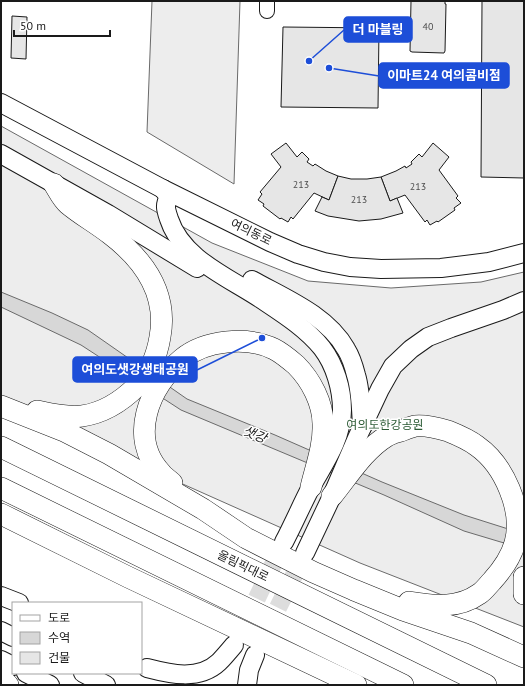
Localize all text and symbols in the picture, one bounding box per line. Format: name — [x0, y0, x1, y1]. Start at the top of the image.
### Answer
scale bar — [14, 12, 110, 38]
callout: 더 마블링 — [344, 17, 412, 42]
text: 50 m — [20, 18, 46, 33]
house number: 40 — [423, 20, 434, 33]
text: 더 마블링 — [352, 21, 404, 38]
callout: 이마트24 여의콤비점 — [379, 63, 509, 88]
text: 이마트24 여의콤비점 — [387, 67, 501, 84]
house number: 213 — [293, 178, 309, 191]
house number: 213 — [410, 180, 426, 193]
house number: 213 — [351, 193, 367, 206]
street label: 여의동로 — [228, 215, 274, 248]
callout: 여의도샛강생태공원 — [73, 357, 197, 382]
text: 여의도샛강생태공원 — [81, 361, 189, 378]
park label: 여의도한강공원 — [346, 417, 424, 432]
water label: 샛강 — [240, 422, 271, 448]
street label: 올림픽대로 — [215, 547, 271, 584]
legend — [12, 602, 142, 674]
text: 도로 — [48, 610, 70, 625]
text: 수역 — [48, 630, 70, 645]
text: 건물 — [48, 650, 70, 665]

